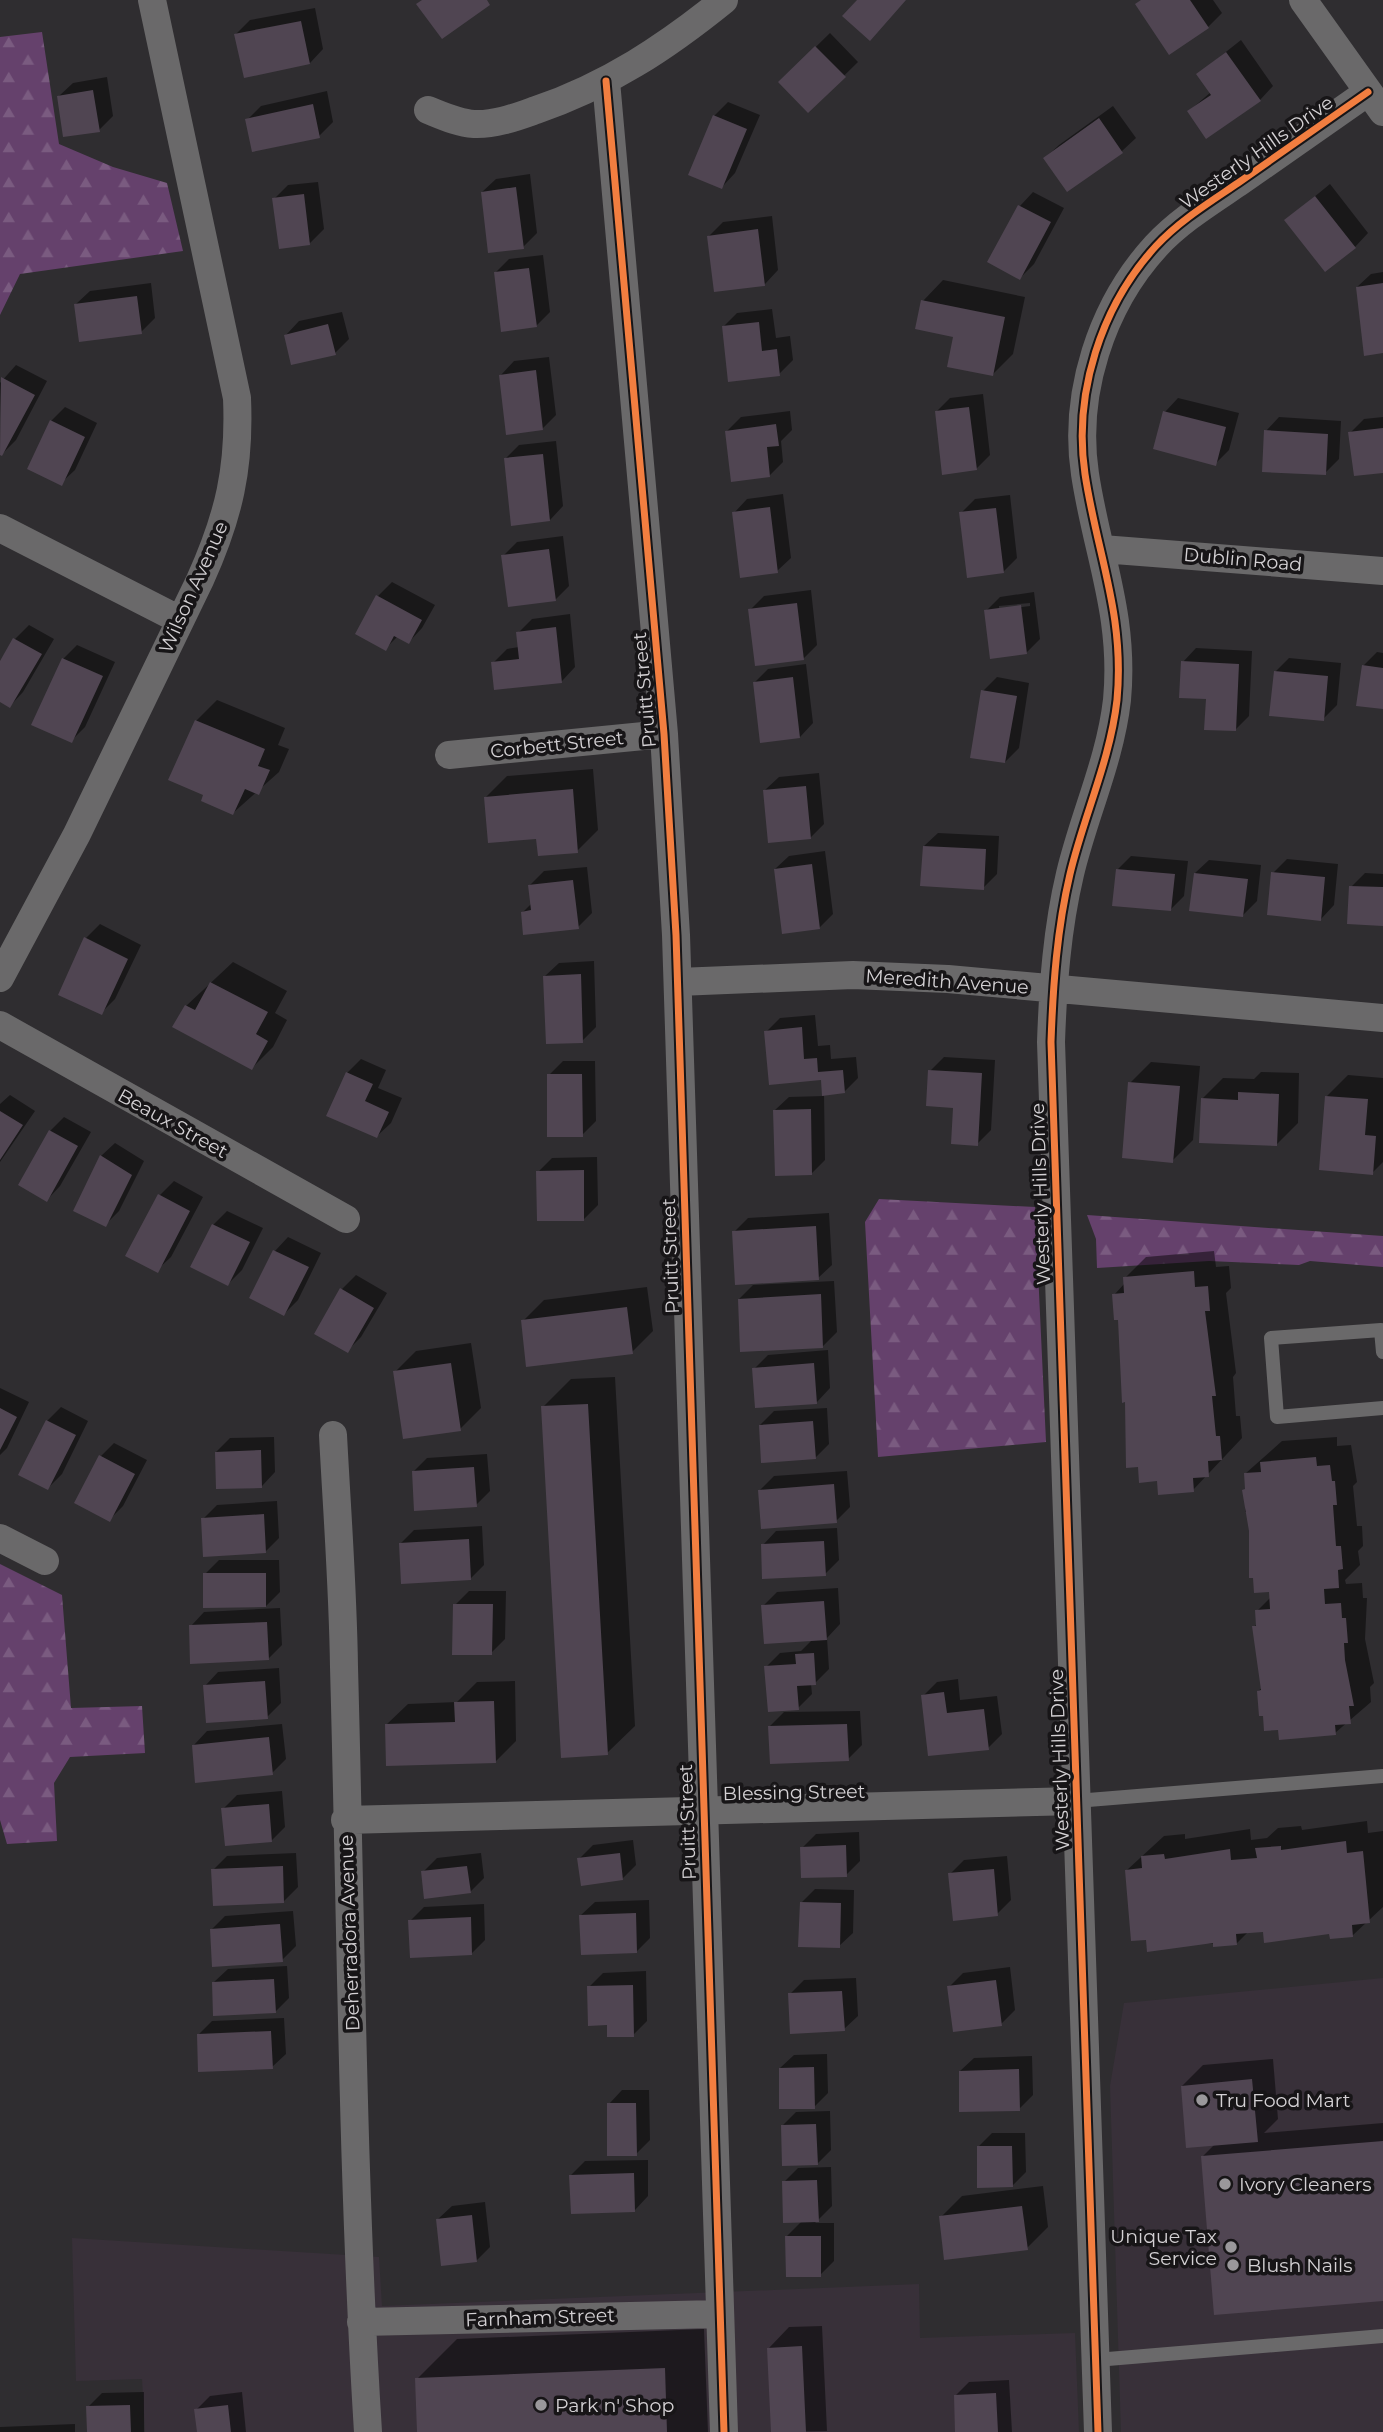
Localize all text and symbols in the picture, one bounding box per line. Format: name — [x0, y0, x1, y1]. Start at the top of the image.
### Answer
street label: Westerly Hills Drive — [1175, 91, 1338, 214]
street label: Wilson Avenue — [154, 518, 233, 657]
street label: Dublin Road — [1183, 543, 1303, 576]
street label: Pruitt Street — [628, 631, 661, 749]
street label: Corbett Street — [489, 726, 625, 763]
street label: Meredith Avenue — [865, 964, 1029, 999]
street label: Beaux Street — [114, 1084, 232, 1163]
street label: Westerly Hills Drive — [1026, 1103, 1055, 1285]
street label: Pruitt Street — [657, 1197, 684, 1314]
street label: Westerly Hills Drive — [1045, 1669, 1074, 1851]
street label: Pruitt Street — [674, 1763, 701, 1880]
street label: Blessing Street — [722, 1780, 866, 1805]
street label: Deherradora Avenue — [335, 1834, 364, 2032]
place label: Tru Food Mart — [1216, 2089, 1351, 2112]
marker: Tru Food Mart — [1194, 2092, 1210, 2108]
place label: Ivory Cleaners — [1239, 2173, 1372, 2196]
marker: Ivory Cleaners — [1217, 2176, 1233, 2192]
place label: Unique Tax Service — [1110, 2225, 1217, 2270]
marker: Unique Tax Service — [1223, 2239, 1239, 2255]
place label: Blush Nails — [1247, 2254, 1352, 2277]
marker: Blush Nails — [1225, 2257, 1241, 2273]
street label: Farnham Street — [465, 2303, 616, 2332]
place label: Park n' Shop — [555, 2394, 674, 2417]
marker: Park n' Shop — [533, 2397, 549, 2413]

